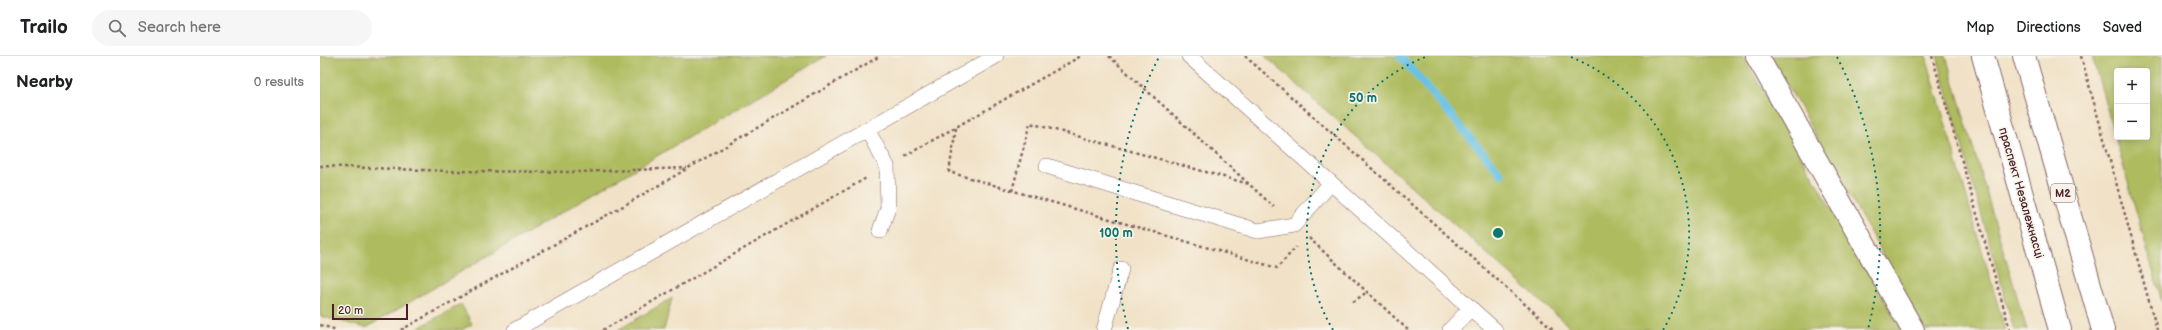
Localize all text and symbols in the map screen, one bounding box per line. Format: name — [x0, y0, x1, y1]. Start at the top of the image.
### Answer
search box — [92, 10, 372, 46]
text: Trailo — [20, 16, 68, 39]
icon: search — [106, 17, 128, 39]
text: Search here — [138, 18, 221, 37]
text: Map — [1966, 19, 1994, 36]
text: Directions — [2016, 19, 2081, 36]
text: Saved — [2103, 19, 2142, 36]
map controls — [2114, 68, 2150, 140]
button: + — [2114, 68, 2150, 104]
text: Nearby — [16, 72, 73, 92]
text: 0 results — [254, 74, 304, 90]
text: 50 m — [1349, 91, 1377, 106]
button: − — [2114, 104, 2150, 140]
street label: праспект Незалежнасці — [1995, 126, 2047, 260]
road number: М2 — [2051, 184, 2075, 202]
text: 100 m — [1099, 226, 1133, 241]
centre of rings — [1491, 226, 1505, 240]
scale bar — [332, 302, 408, 321]
text: 20 m — [338, 304, 363, 317]

